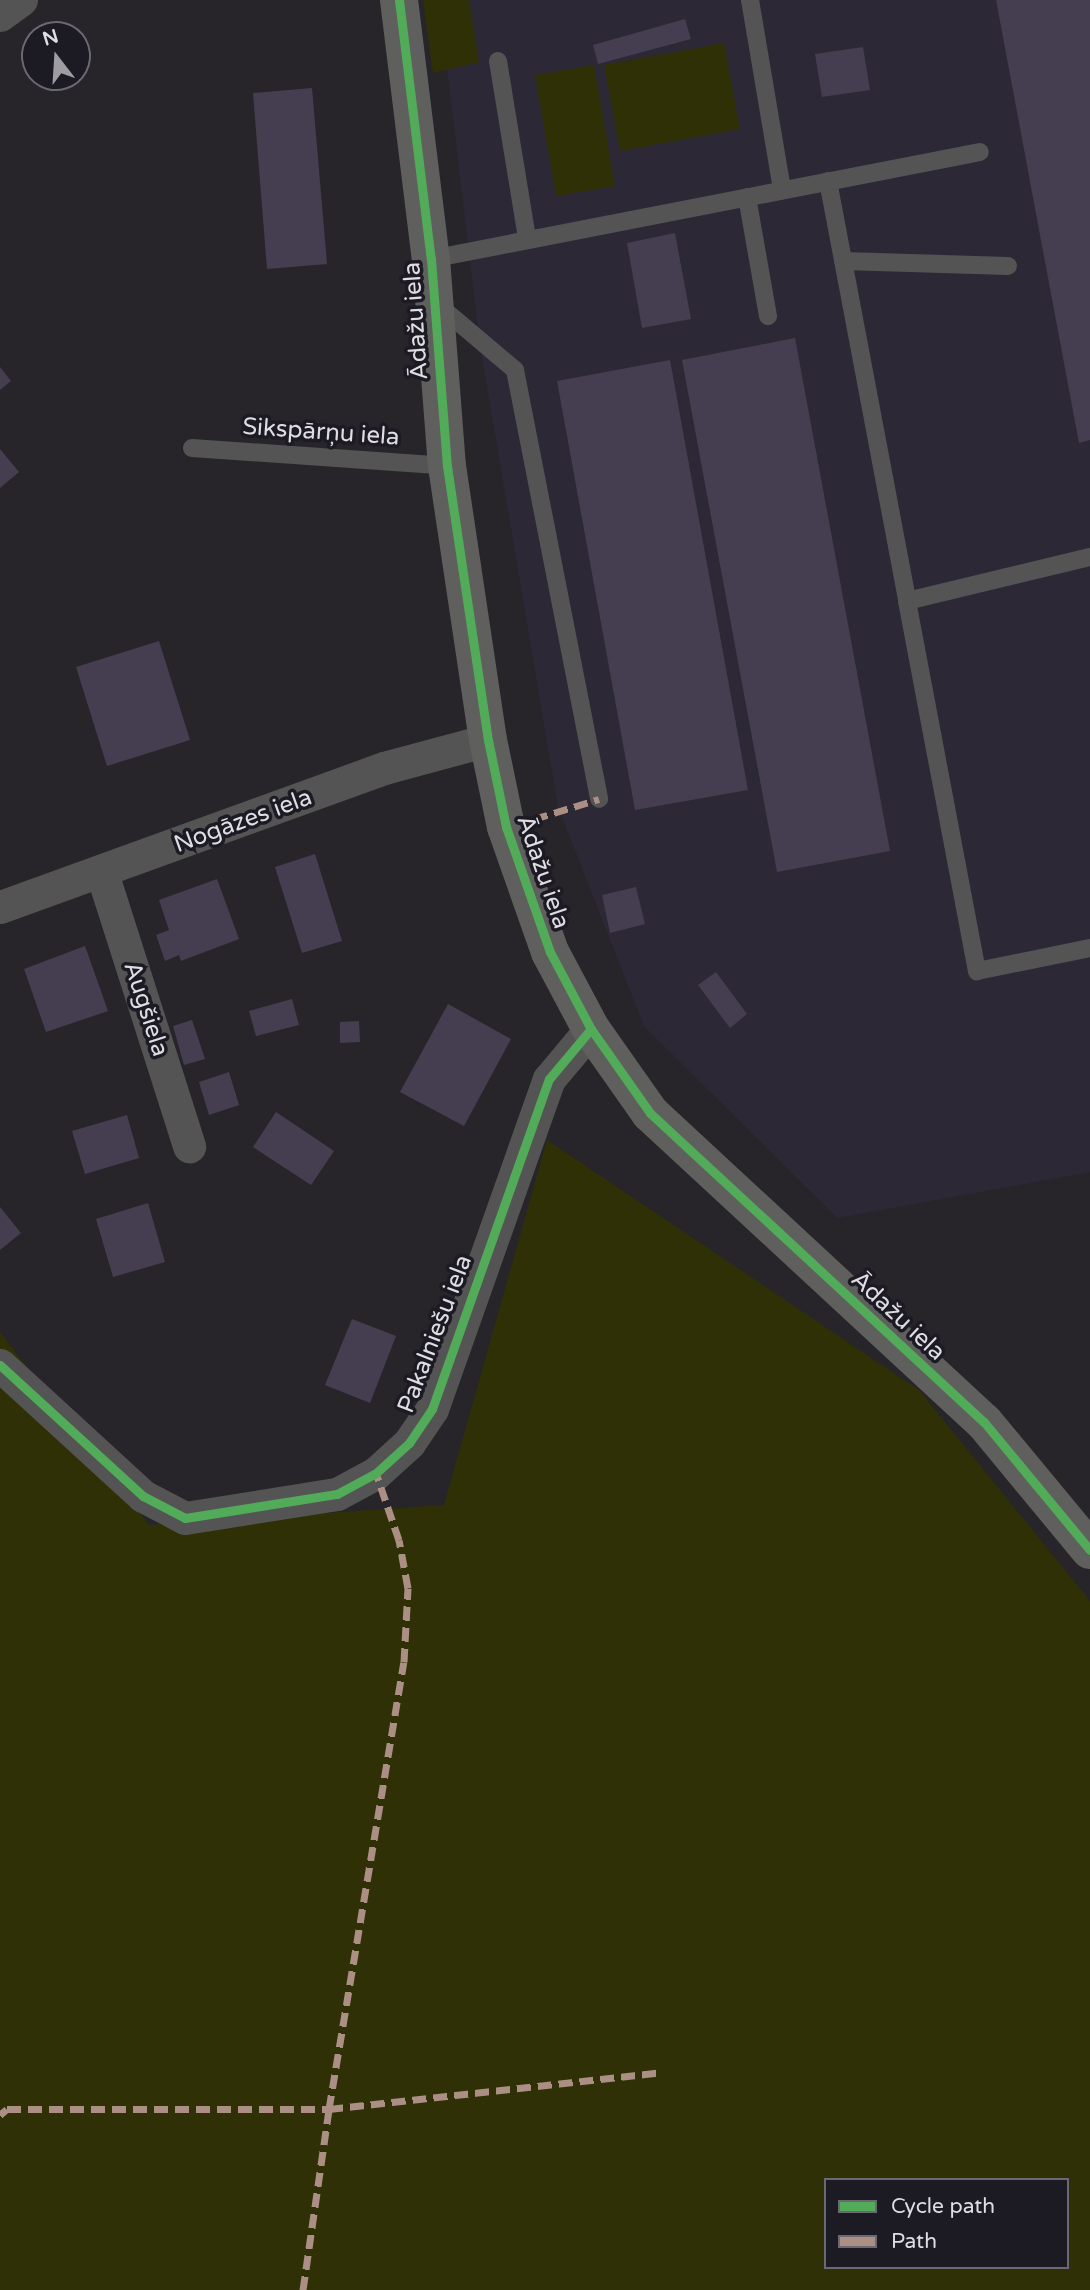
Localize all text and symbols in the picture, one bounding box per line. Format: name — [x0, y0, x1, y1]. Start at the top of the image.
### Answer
north arrow — [21, 21, 91, 91]
text: N — [40, 25, 61, 51]
street label: Ādažu iela — [398, 261, 434, 381]
street label: Sikspārņu iela — [242, 412, 400, 452]
street label: Nogāzes iela — [170, 783, 316, 859]
street label: Ādažu iela — [510, 811, 576, 933]
street label: Augšiela — [117, 958, 175, 1060]
street label: Pakalniešu iela — [392, 1251, 478, 1417]
street label: Ādažu iela — [845, 1265, 951, 1367]
legend — [824, 2178, 1069, 2269]
text: Cycle path — [891, 2194, 995, 2219]
text: Path — [891, 2229, 937, 2254]

